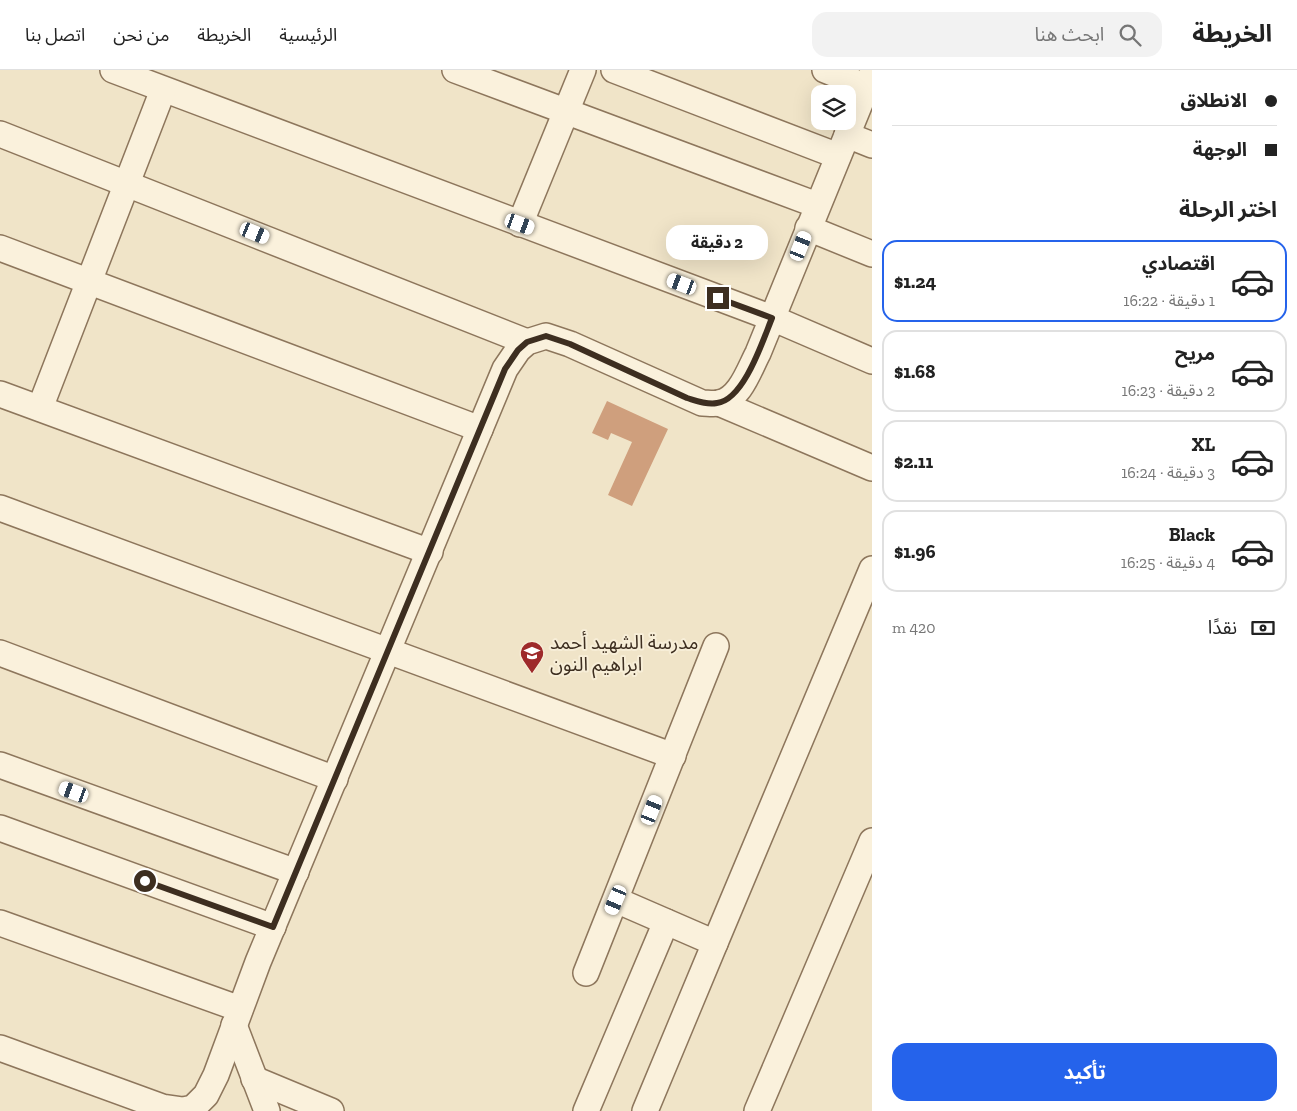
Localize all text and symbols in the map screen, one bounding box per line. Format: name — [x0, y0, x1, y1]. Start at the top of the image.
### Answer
search box — [812, 12, 1162, 57]
text: الخريطة — [1192, 19, 1272, 48]
icon: search — [1116, 21, 1144, 49]
text: ابحث هنا — [1035, 23, 1104, 46]
text: اتصل بنا — [25, 24, 85, 46]
text: من نحن — [113, 24, 169, 46]
text: الخريطة — [197, 24, 251, 46]
text: الرئيسية — [279, 24, 337, 46]
map controls — [811, 85, 856, 130]
button: layers — [811, 85, 856, 130]
text: الانطلاق — [1181, 89, 1247, 112]
text: الوجهة — [1193, 138, 1247, 161]
text: اختر الرحلة — [1179, 196, 1277, 223]
car — [503, 212, 536, 236]
car — [238, 220, 271, 246]
callout: 2 دقيقة — [667, 226, 769, 260]
car — [788, 229, 813, 263]
text: 2 دقيقة — [691, 233, 743, 252]
text: اقتصادي — [1142, 252, 1215, 275]
icon: car — [1230, 259, 1275, 304]
text: $1.24 — [894, 270, 936, 293]
car — [665, 272, 698, 296]
route end — [707, 287, 729, 309]
text: 1 دقيقة · 16:22 — [1123, 291, 1215, 310]
text: مريح — [1175, 342, 1215, 365]
icon: car — [1230, 349, 1275, 394]
text: $1.68 — [894, 360, 936, 383]
text: 2 دقيقة · 16:23 — [1122, 381, 1215, 400]
text: XL — [1192, 433, 1215, 456]
icon: car — [1230, 439, 1275, 484]
text: $2.11 — [894, 450, 933, 473]
text: 3 دقيقة · 16:24 — [1121, 463, 1215, 482]
text: Black — [1169, 523, 1215, 546]
icon: car — [1230, 529, 1275, 574]
text: $1.96 — [894, 540, 936, 563]
text: 4 دقيقة · 16:25 — [1121, 553, 1215, 572]
icon: cash — [1249, 614, 1277, 642]
text: نقدًا — [1208, 616, 1237, 639]
text: 420 m — [892, 618, 936, 637]
place label: مدرسة الشهيد أحمد ابراهيم النون — [550, 631, 698, 679]
school or university icon: مدرسة الشهيد أحمد ابراهيم النون — [519, 640, 545, 674]
car — [57, 780, 90, 804]
car — [639, 793, 664, 827]
route start — [134, 870, 156, 892]
car — [603, 883, 628, 917]
button: تأكيد — [892, 1043, 1277, 1101]

